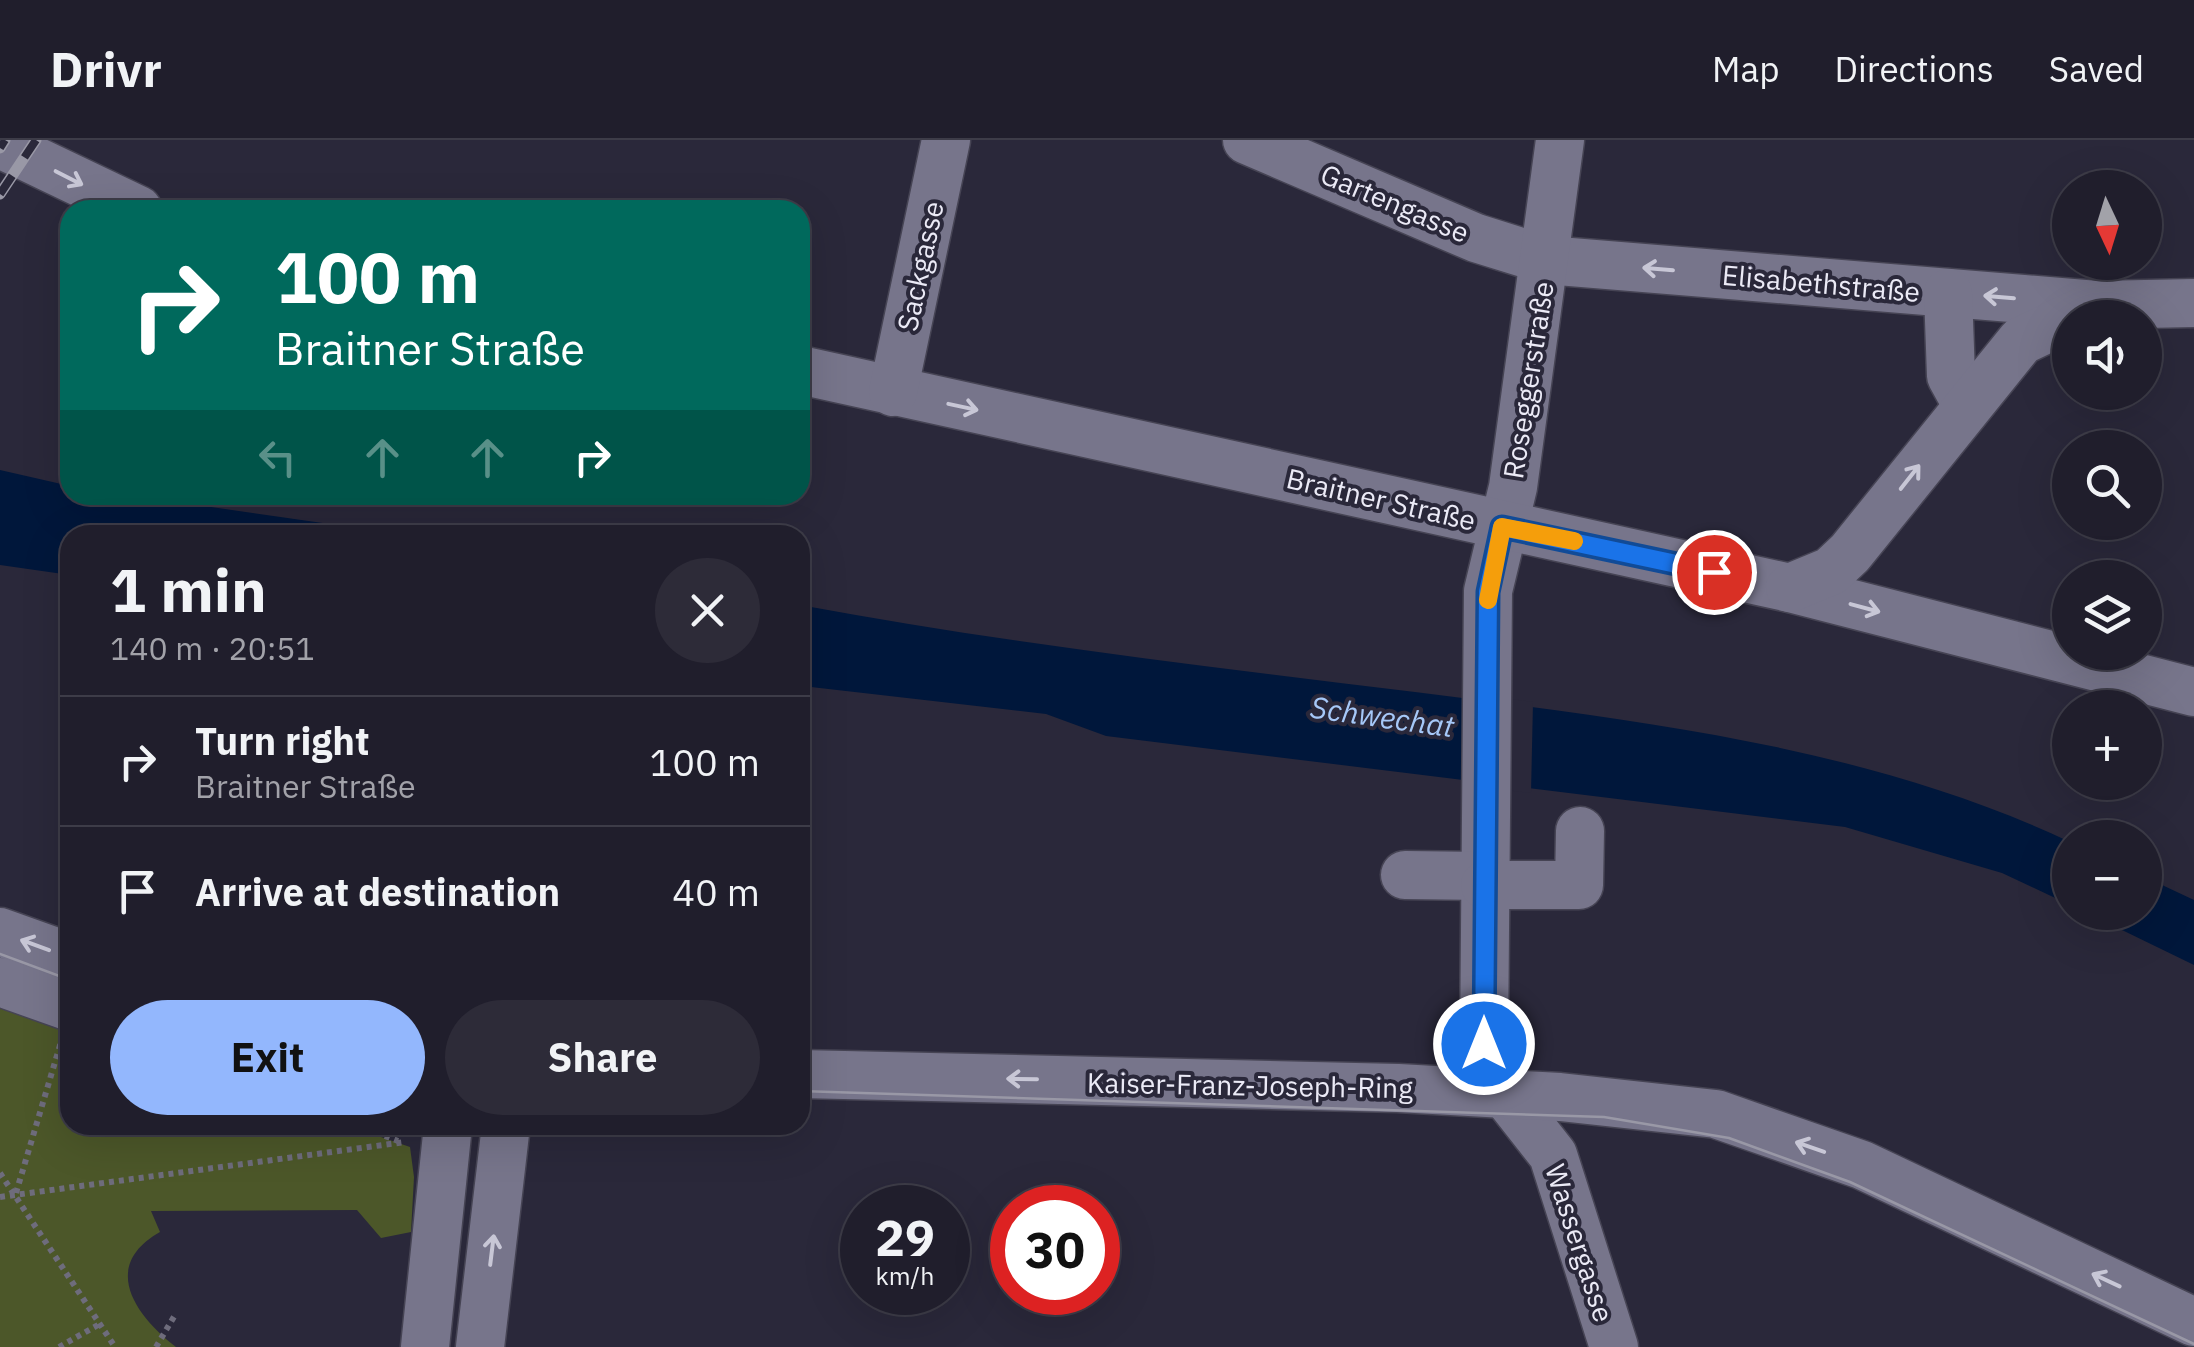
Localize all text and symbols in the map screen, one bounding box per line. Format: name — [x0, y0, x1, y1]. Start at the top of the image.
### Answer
text: Drivr — [50, 38, 162, 100]
text: Map — [1712, 46, 1780, 92]
text: Directions — [1835, 46, 1994, 92]
text: Saved — [2049, 46, 2144, 92]
street label: Gartengasse — [1315, 155, 1475, 251]
one-way arrow — [53, 169, 83, 188]
north arrow — [2052, 170, 2162, 280]
map controls — [2052, 170, 2162, 930]
street label: Sackgasse — [888, 198, 952, 334]
text: 100 m — [275, 231, 480, 322]
icon: right — [110, 240, 240, 370]
street label: Elisabethstraße — [1720, 256, 1922, 310]
one-way arrow — [1643, 260, 1675, 279]
street label: Roseggerstraße — [1494, 279, 1562, 481]
one-way arrow — [1984, 287, 2016, 306]
button: sound — [2052, 300, 2162, 410]
text: Braitner Straße — [275, 319, 585, 377]
one-way arrow — [946, 399, 978, 417]
icon: left — [250, 430, 305, 485]
icon: ahead — [355, 430, 410, 485]
icon: ahead — [460, 430, 515, 485]
icon: right — [565, 430, 620, 485]
button: search — [2052, 430, 2162, 540]
street label: Braitner Straße — [1283, 459, 1479, 539]
one-way arrow — [1899, 465, 1921, 491]
pin — [1672, 530, 1757, 615]
icon: arrive — [1687, 545, 1742, 600]
text: 1 min — [110, 550, 267, 629]
button: close — [655, 558, 760, 663]
button: layers — [2052, 560, 2162, 670]
one-way arrow — [1849, 600, 1880, 619]
text: 140 m · 20:51 — [110, 627, 315, 669]
water label: Schwechat — [1308, 687, 1458, 746]
button: + — [2052, 690, 2162, 800]
text: Turn right — [195, 716, 370, 765]
icon: right — [110, 734, 165, 789]
text: 100 m — [649, 737, 760, 786]
text: Braitner Straße — [195, 765, 415, 807]
button: − — [2052, 820, 2162, 930]
icon: arrive — [110, 864, 165, 919]
text: Arrive at destination — [195, 867, 560, 916]
text: 40 m — [672, 867, 760, 916]
one-way arrow — [20, 935, 51, 953]
position arrow — [1432, 992, 1536, 1096]
button: Exit — [110, 1000, 425, 1115]
button: Share — [445, 1000, 760, 1115]
street label: Kaiser-Franz-Joseph-Ring — [1087, 1064, 1413, 1106]
one-way arrow — [1007, 1070, 1039, 1089]
one-way arrow — [1795, 1137, 1826, 1155]
street label: Wassergasse — [1537, 1159, 1623, 1327]
speed limit sign: 30 — [990, 1185, 1120, 1315]
text: 29 — [875, 1205, 935, 1270]
one-way arrow — [483, 1235, 501, 1267]
text: km/h — [876, 1259, 934, 1292]
one-way arrow — [2092, 1269, 2122, 1288]

